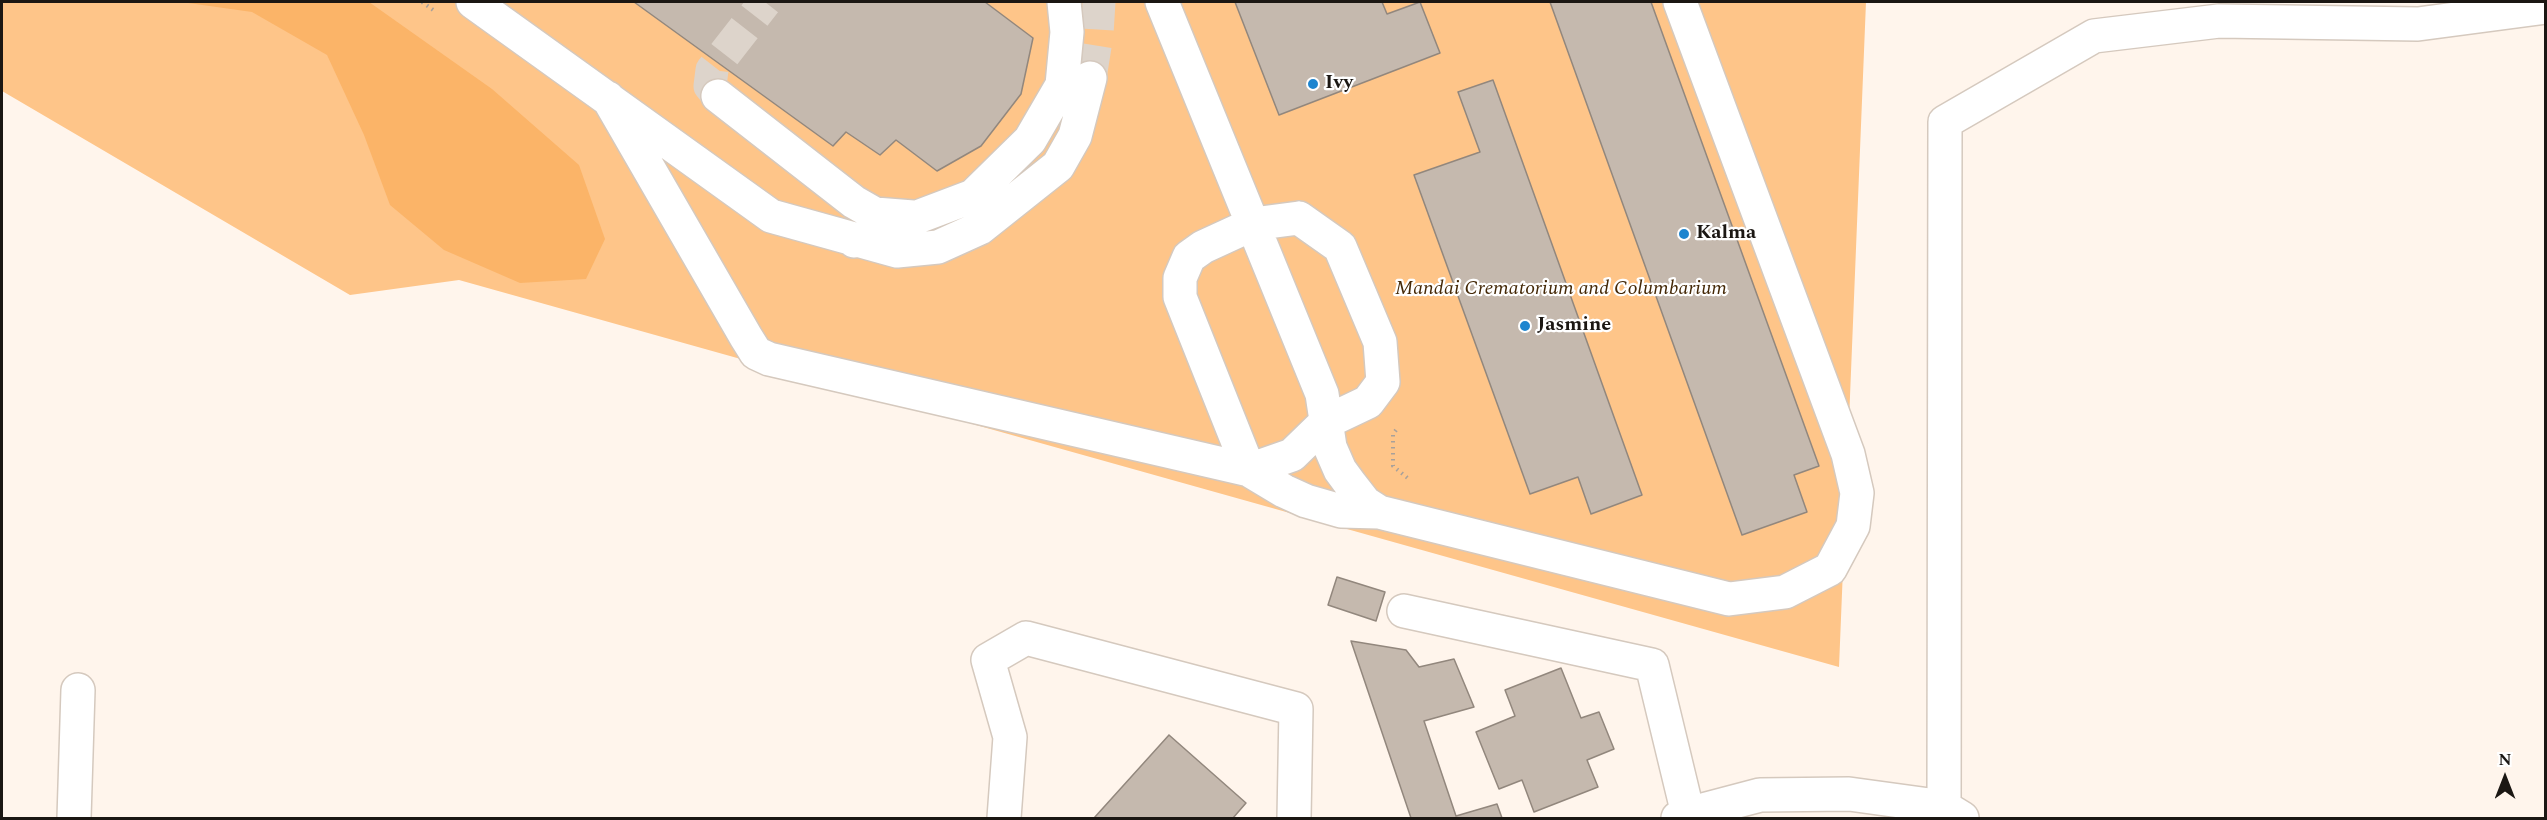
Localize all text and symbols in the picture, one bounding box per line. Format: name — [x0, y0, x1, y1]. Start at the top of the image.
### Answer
place label: Ivy — [1325, 72, 1353, 96]
marker: Ivy — [1306, 77, 1320, 91]
place label: Kalma — [1696, 222, 1756, 246]
marker: Kalma — [1677, 227, 1691, 241]
park label: Mandai Crematorium and Columbarium — [1395, 278, 1727, 302]
place label: Jasmine — [1537, 314, 1611, 338]
marker: Jasmine — [1518, 319, 1532, 333]
north arrow — [2475, 748, 2535, 808]
text: N — [2498, 748, 2512, 772]

